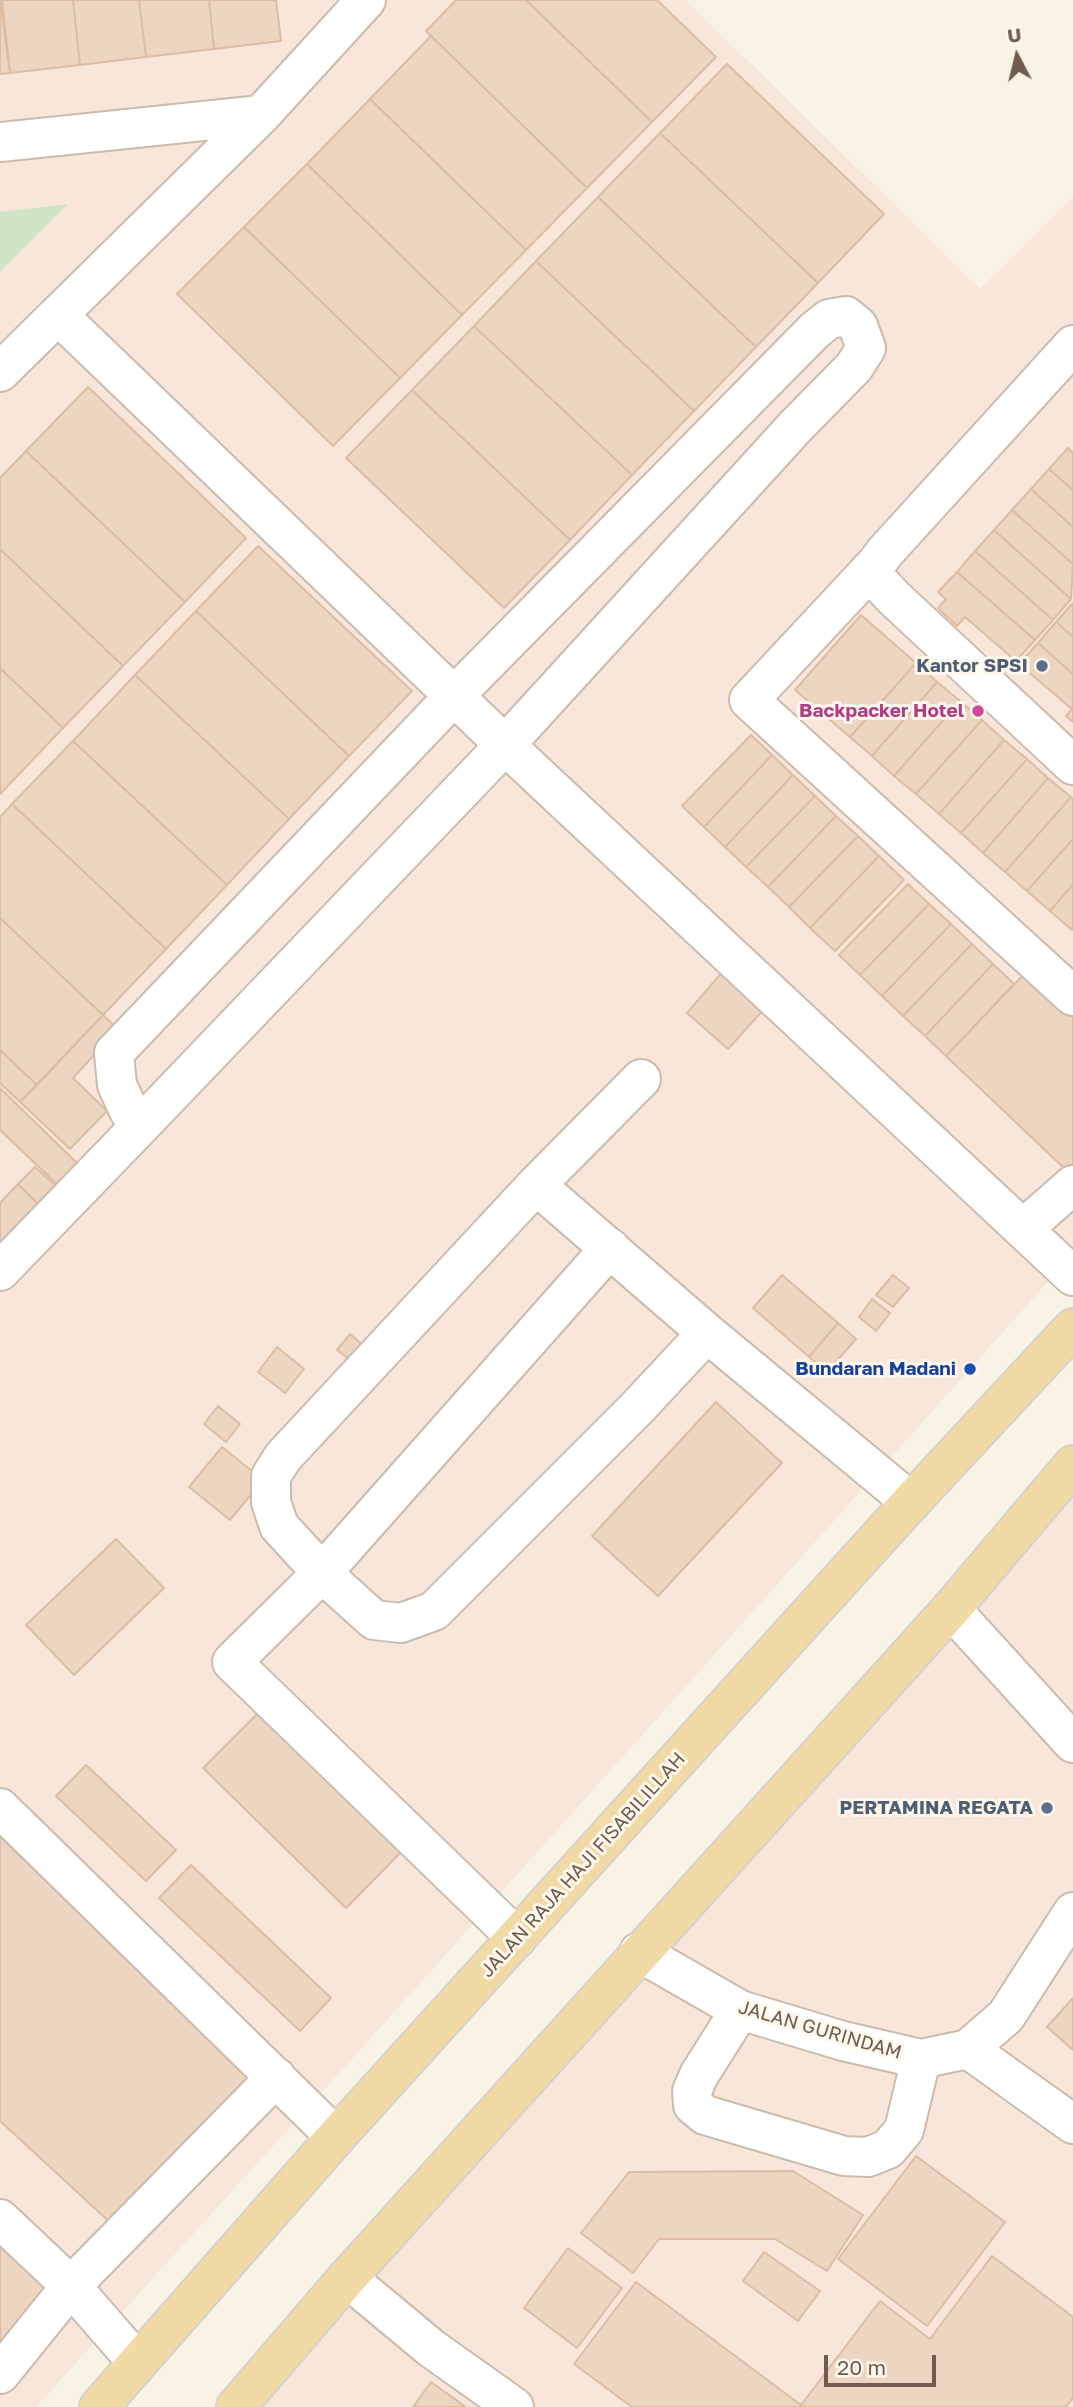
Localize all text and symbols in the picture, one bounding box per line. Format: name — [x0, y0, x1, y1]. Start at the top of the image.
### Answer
north arrow — [982, 21, 1052, 91]
text: U — [1006, 22, 1023, 47]
place label: Kantor SPSI — [916, 655, 1028, 677]
marker: Kantor SPSI — [1034, 658, 1050, 674]
place label: Backpacker Hotel — [799, 700, 964, 722]
marker: Backpacker Hotel — [970, 703, 986, 719]
place label: Bundaran Madani — [795, 1358, 956, 1380]
marker: Bundaran Madani — [962, 1361, 978, 1377]
street label: JALAN RAJA HAJI FISABILILLAH — [476, 1748, 690, 1982]
place label: PERTAMINA REGATA — [840, 1797, 1033, 1819]
marker: PERTAMINA REGATA — [1039, 1800, 1055, 1816]
street label: JALAN GURINDAM — [736, 1996, 904, 2064]
scale bar — [828, 2340, 940, 2384]
text: 20 m — [837, 2354, 886, 2380]

